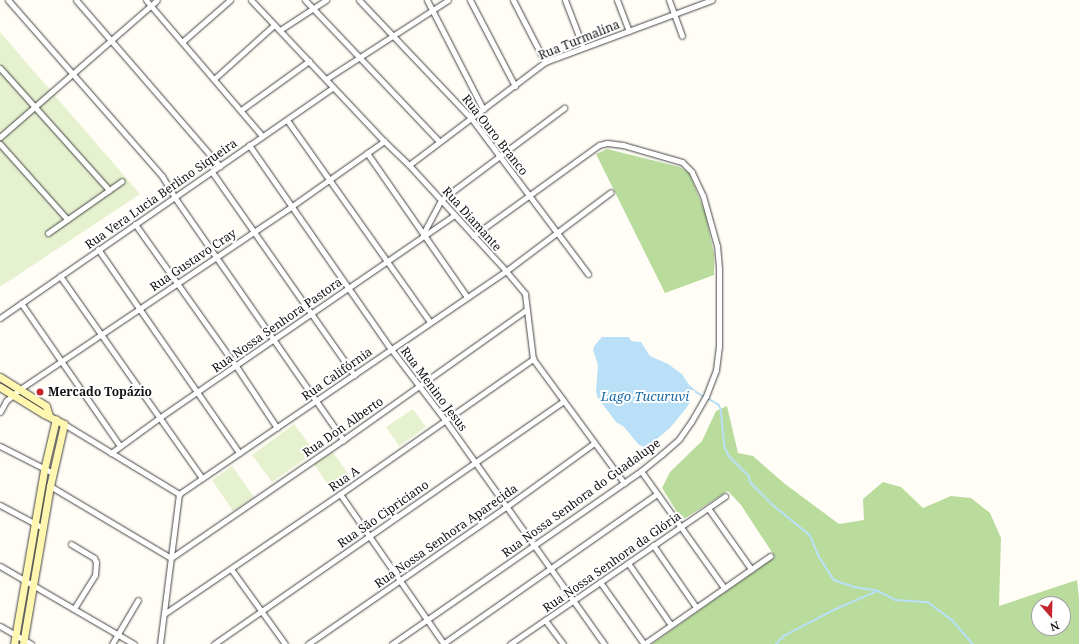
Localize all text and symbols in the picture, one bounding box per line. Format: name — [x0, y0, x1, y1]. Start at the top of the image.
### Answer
street label: Rua Turmalina — [536, 17, 622, 63]
street label: Rua Ouro Branco — [459, 92, 531, 178]
street label: Rua Vera Lucia Berlino Siqueira — [82, 136, 240, 252]
street label: Rua Diamante — [439, 184, 505, 254]
street label: Rua Gustavo Cray — [147, 226, 239, 294]
street label: Rua Nossa Senhora Pastora — [209, 275, 345, 375]
street label: Rua Califórnia — [299, 344, 375, 404]
street label: Rua Menino Jesus — [398, 344, 470, 434]
place label: Mercado Topázio — [48, 385, 152, 399]
marker: Mercado Topázio — [35, 387, 45, 397]
water label: Lago Tucuruvi — [601, 388, 689, 404]
street label: Rua Don Alberto — [300, 394, 386, 460]
street label: Rua Nossa Senhora do Guadalupe — [499, 436, 663, 560]
street label: Rua A — [326, 463, 362, 495]
street label: Rua São Cipriciano — [335, 477, 431, 551]
street label: Rua Nossa Senhora Aparecida — [372, 481, 520, 591]
street label: Rua Nossa Senhora da Glória — [540, 509, 684, 615]
north arrow — [1031, 596, 1071, 636]
text: N — [1048, 618, 1062, 635]

